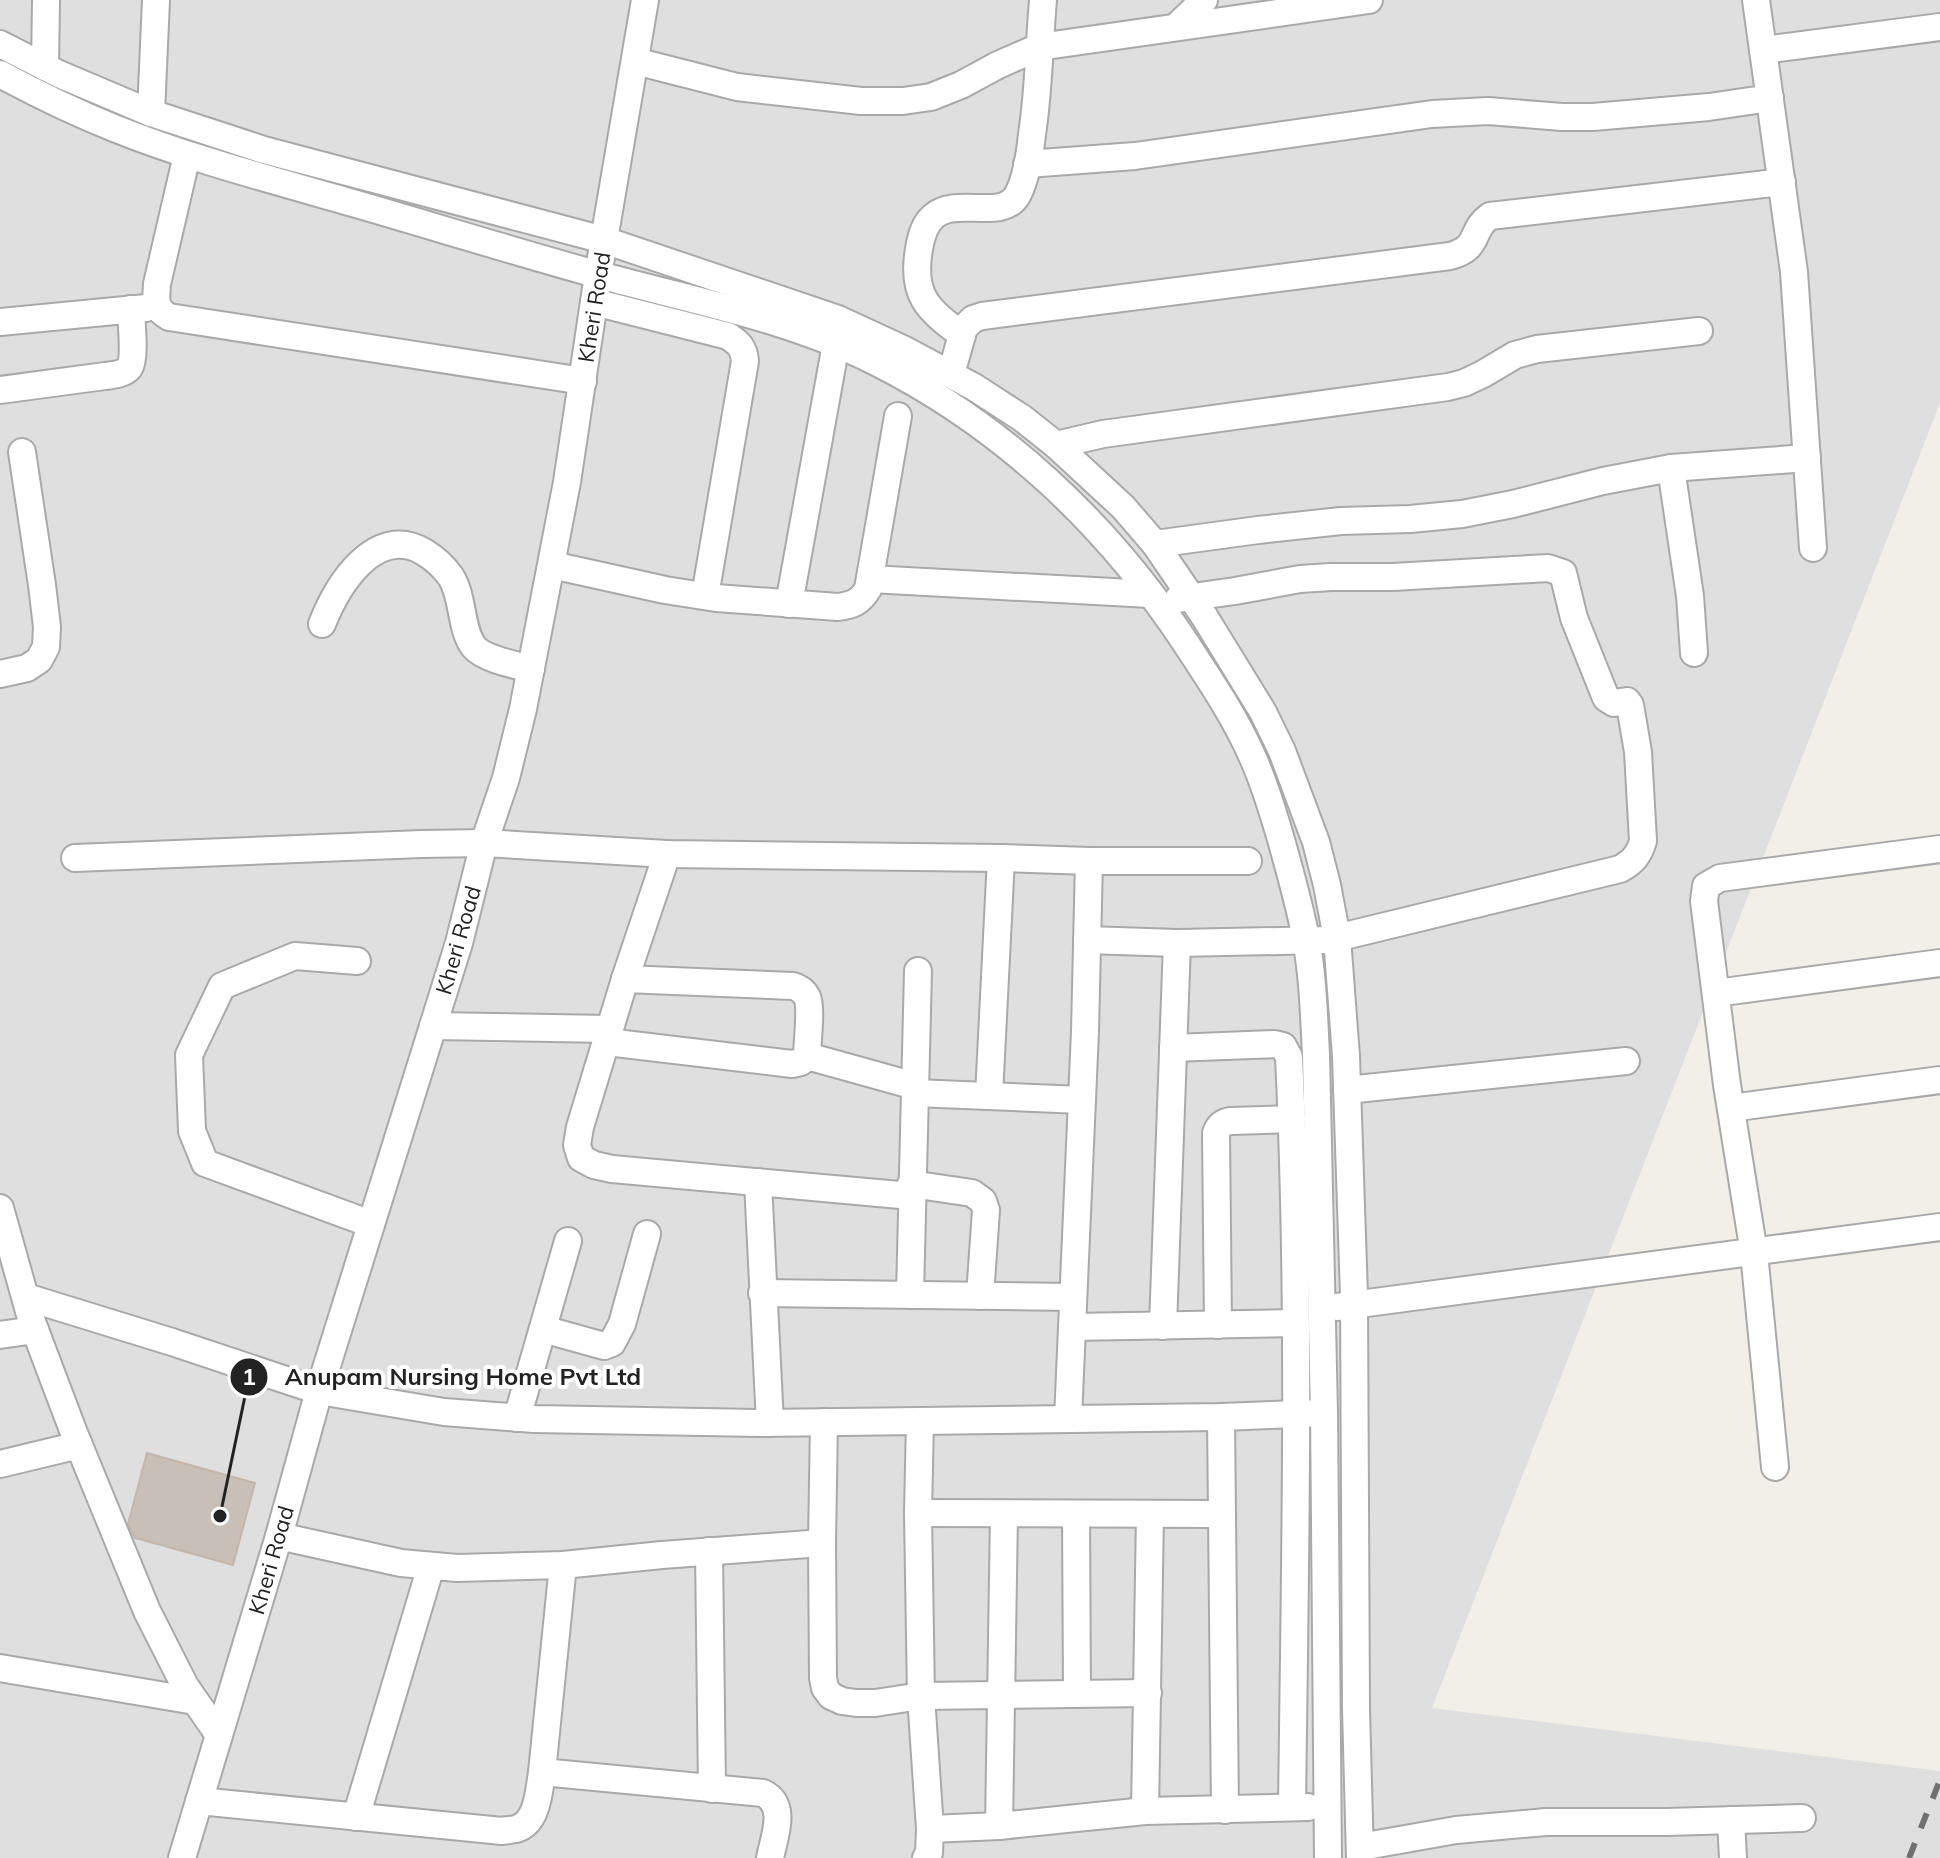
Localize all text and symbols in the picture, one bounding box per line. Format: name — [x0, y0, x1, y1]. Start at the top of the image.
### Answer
street label: Kheri Road — [571, 250, 617, 364]
street label: Kheri Road — [429, 882, 487, 998]
callout: Anupam Nursing Home Pvt Ltd — [229, 1353, 658, 1401]
text: 1 — [242, 1361, 256, 1391]
text: Anupam Nursing Home Pvt Ltd — [285, 1361, 641, 1391]
street label: Kheri Road — [242, 1502, 300, 1618]

